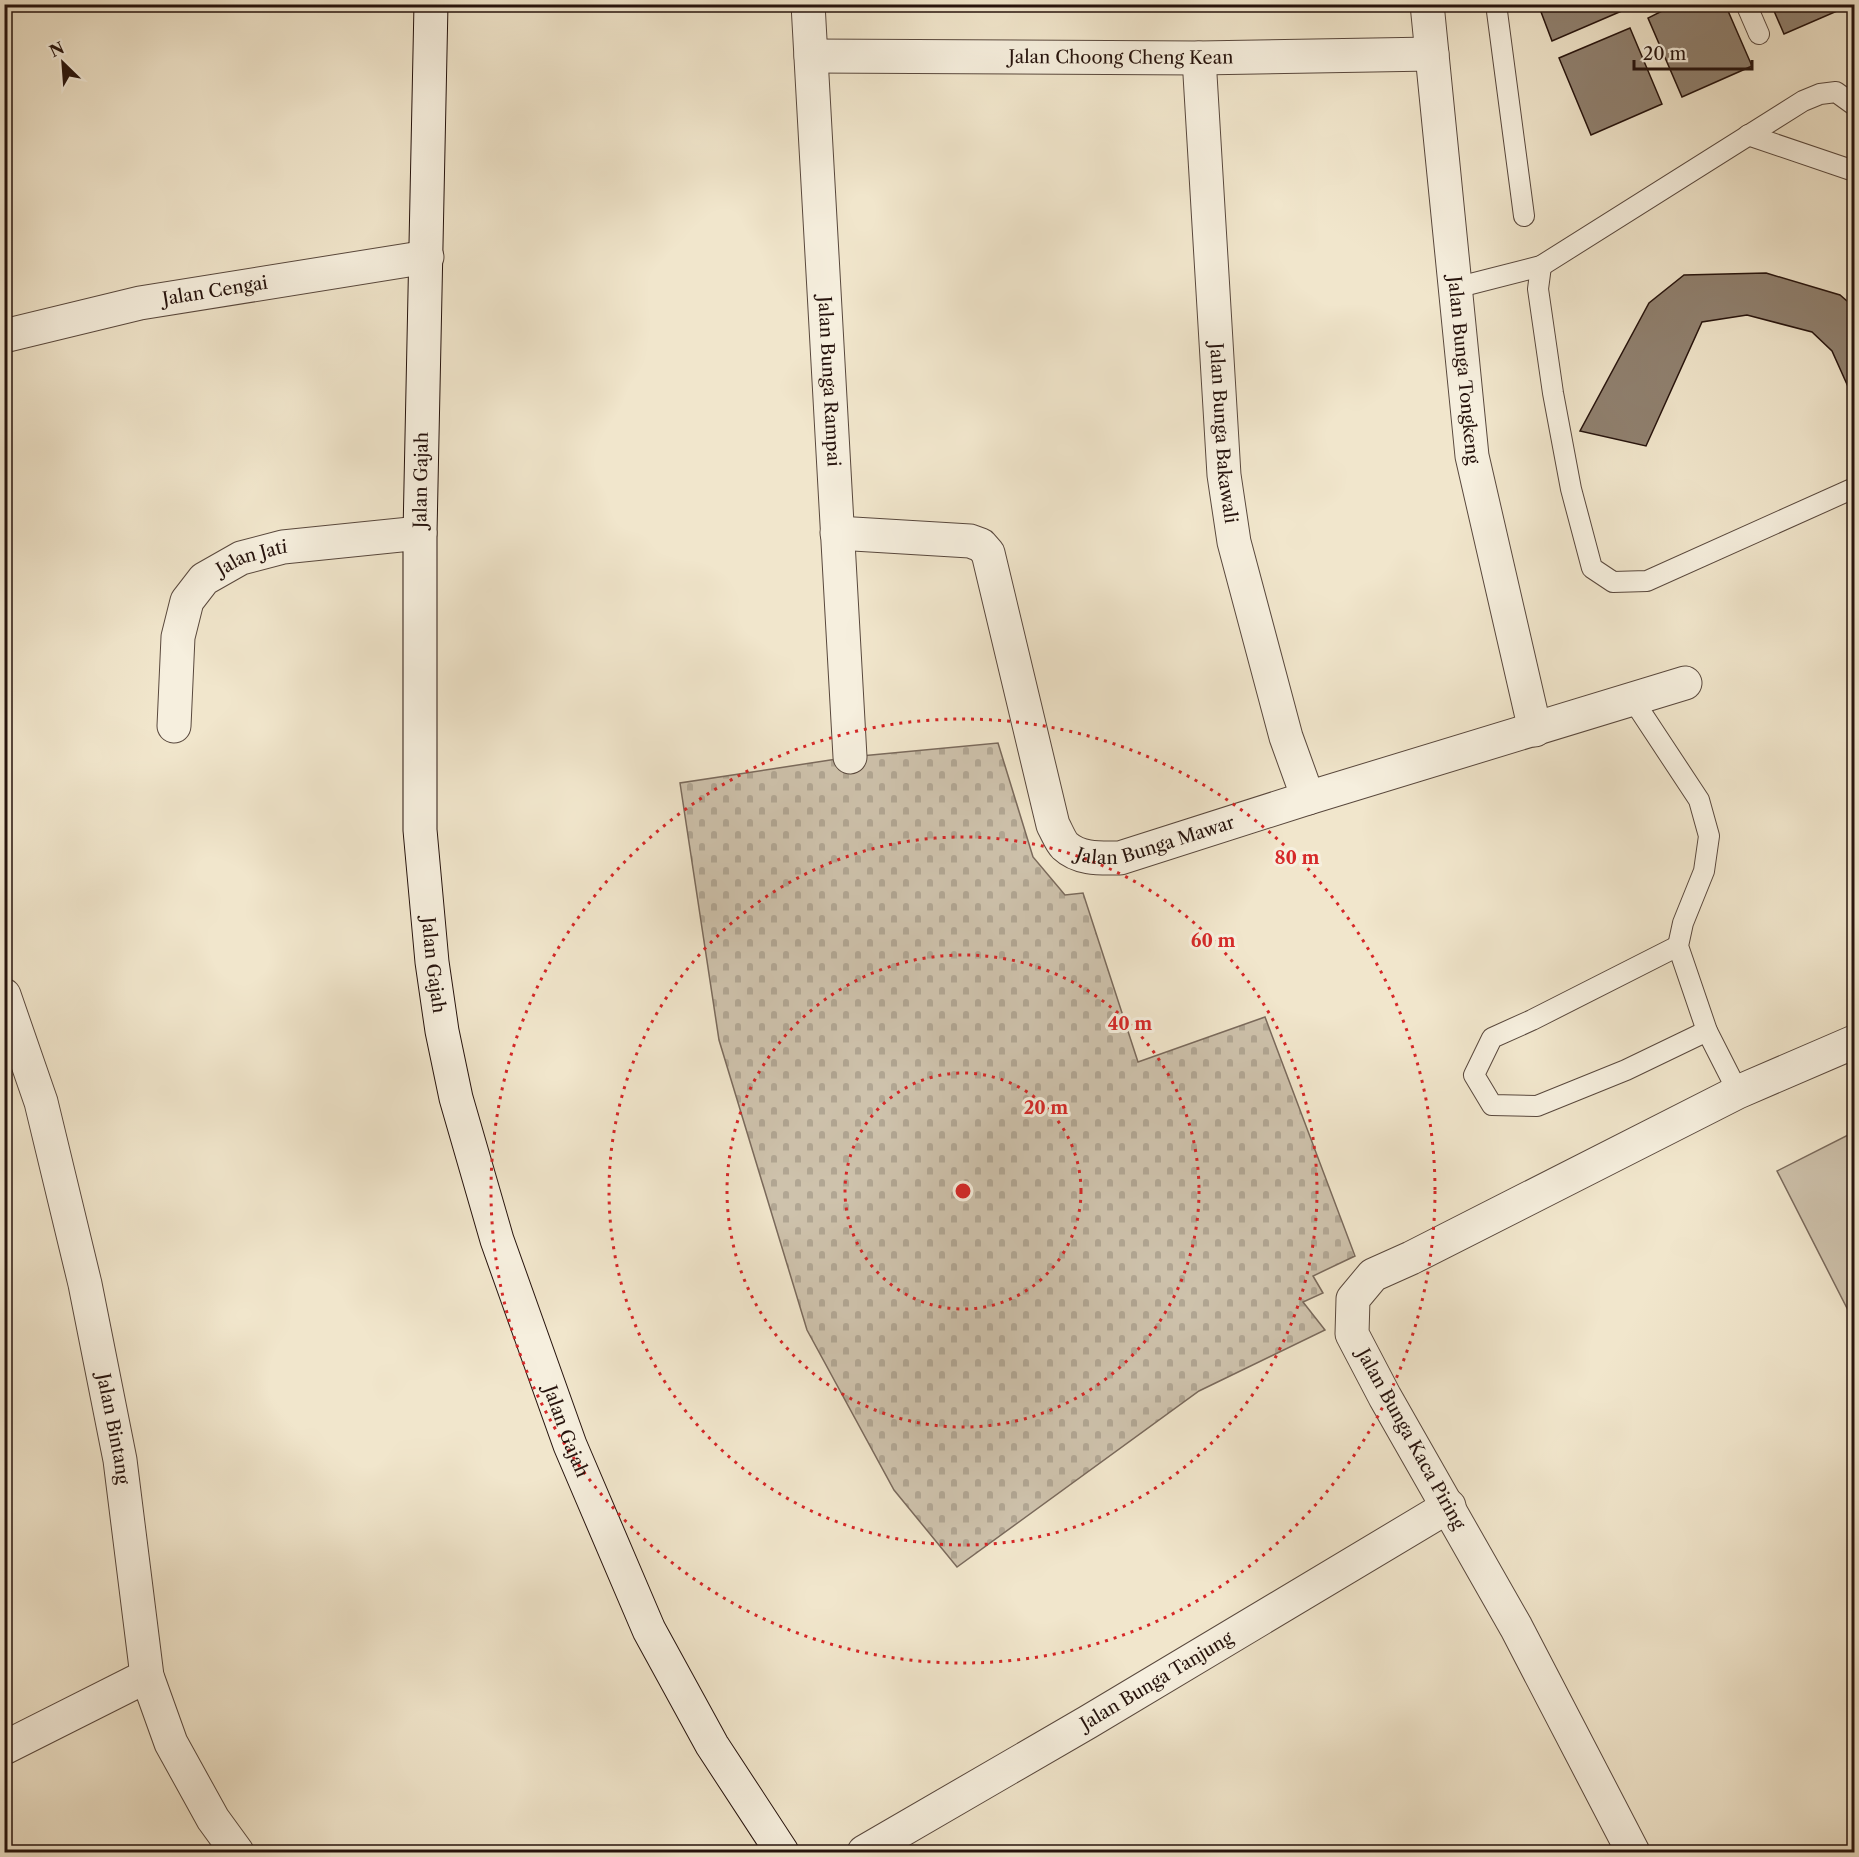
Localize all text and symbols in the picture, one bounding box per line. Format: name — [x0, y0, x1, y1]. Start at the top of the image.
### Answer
north arrow — [33, 33, 93, 93]
scale bar — [1634, 33, 1752, 71]
text: N — [46, 37, 67, 61]
text: 20 m — [1643, 43, 1687, 65]
street label: Jalan Choong Cheng Kean — [1006, 46, 1234, 69]
street label: Jalan Cengai — [158, 272, 270, 311]
street label: Jalan Bunga Tongkeng — [1443, 272, 1485, 467]
street label: Jalan Bunga Rampai — [813, 293, 845, 468]
street label: Jalan Bunga Bakawali — [1205, 339, 1242, 525]
street label: Jalan Gajah — [409, 432, 433, 531]
street label: Jalan Jati — [210, 536, 289, 582]
street label: Jalan Bunga Mawar — [1070, 811, 1238, 869]
text: 80 m — [1274, 847, 1320, 869]
street label: Jalan Gajah — [417, 913, 450, 1015]
text: 60 m — [1191, 930, 1235, 952]
text: 40 m — [1108, 1013, 1152, 1035]
text: 20 m — [1024, 1097, 1068, 1119]
centre of rings — [953, 1181, 973, 1201]
street label: Jalan Bunga Kaca Piring — [1351, 1342, 1470, 1534]
street label: Jalan Bintang — [91, 1368, 134, 1486]
street label: Jalan Gajah — [538, 1380, 593, 1481]
street label: Jalan Bunga Tanjung — [1074, 1627, 1237, 1737]

